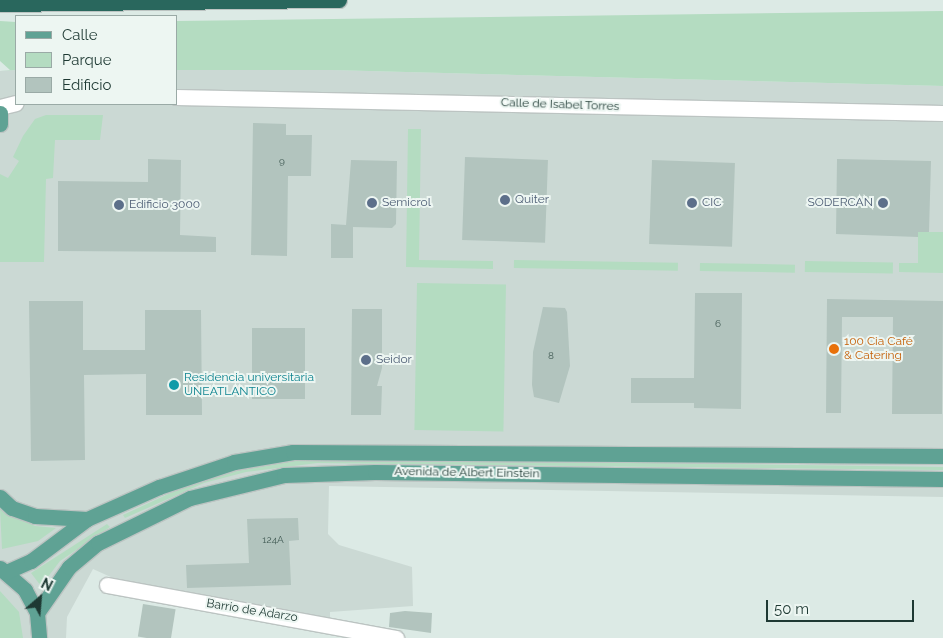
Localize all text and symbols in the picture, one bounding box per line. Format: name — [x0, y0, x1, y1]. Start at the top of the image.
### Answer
legend — [15, 15, 178, 105]
text: Calle — [62, 26, 97, 44]
text: Parque — [62, 51, 111, 69]
text: Edificio — [62, 76, 112, 94]
street label: Calle de Isabel Torres — [500, 96, 620, 114]
house number: 9 — [279, 155, 285, 167]
place label: Quiter — [515, 193, 549, 207]
marker: Quiter — [499, 194, 511, 206]
place label: Semicrol — [382, 196, 431, 210]
place label: CIC — [702, 196, 721, 210]
place label: SODERCAN — [807, 196, 873, 210]
marker: Semicrol — [366, 197, 378, 209]
marker: CIC — [686, 197, 698, 209]
marker: SODERCAN — [877, 197, 889, 209]
place label: Edificio 3000 — [129, 198, 200, 212]
marker: Edificio 3000 — [113, 199, 125, 211]
house number: 6 — [715, 318, 721, 330]
place label: 100 Cia Café & Catering — [844, 335, 913, 363]
marker: 100 Cia Café & Catering — [828, 343, 840, 355]
house number: 8 — [548, 350, 554, 362]
place label: Seidor — [376, 353, 412, 367]
marker: Seidor — [360, 354, 372, 366]
place label: Residencia universitaria UNEATLANTICO — [184, 371, 314, 399]
marker: Residencia universitaria UNEATLANTICO — [168, 379, 180, 391]
street label: Avenida de Albert Einstein — [394, 465, 540, 481]
house number: 124A — [262, 534, 284, 546]
north arrow — [15, 573, 65, 623]
text: N — [38, 575, 55, 594]
scale bar — [768, 590, 916, 622]
street label: Barrio de Adarzo — [205, 597, 299, 625]
text: 50 m — [774, 600, 809, 618]

